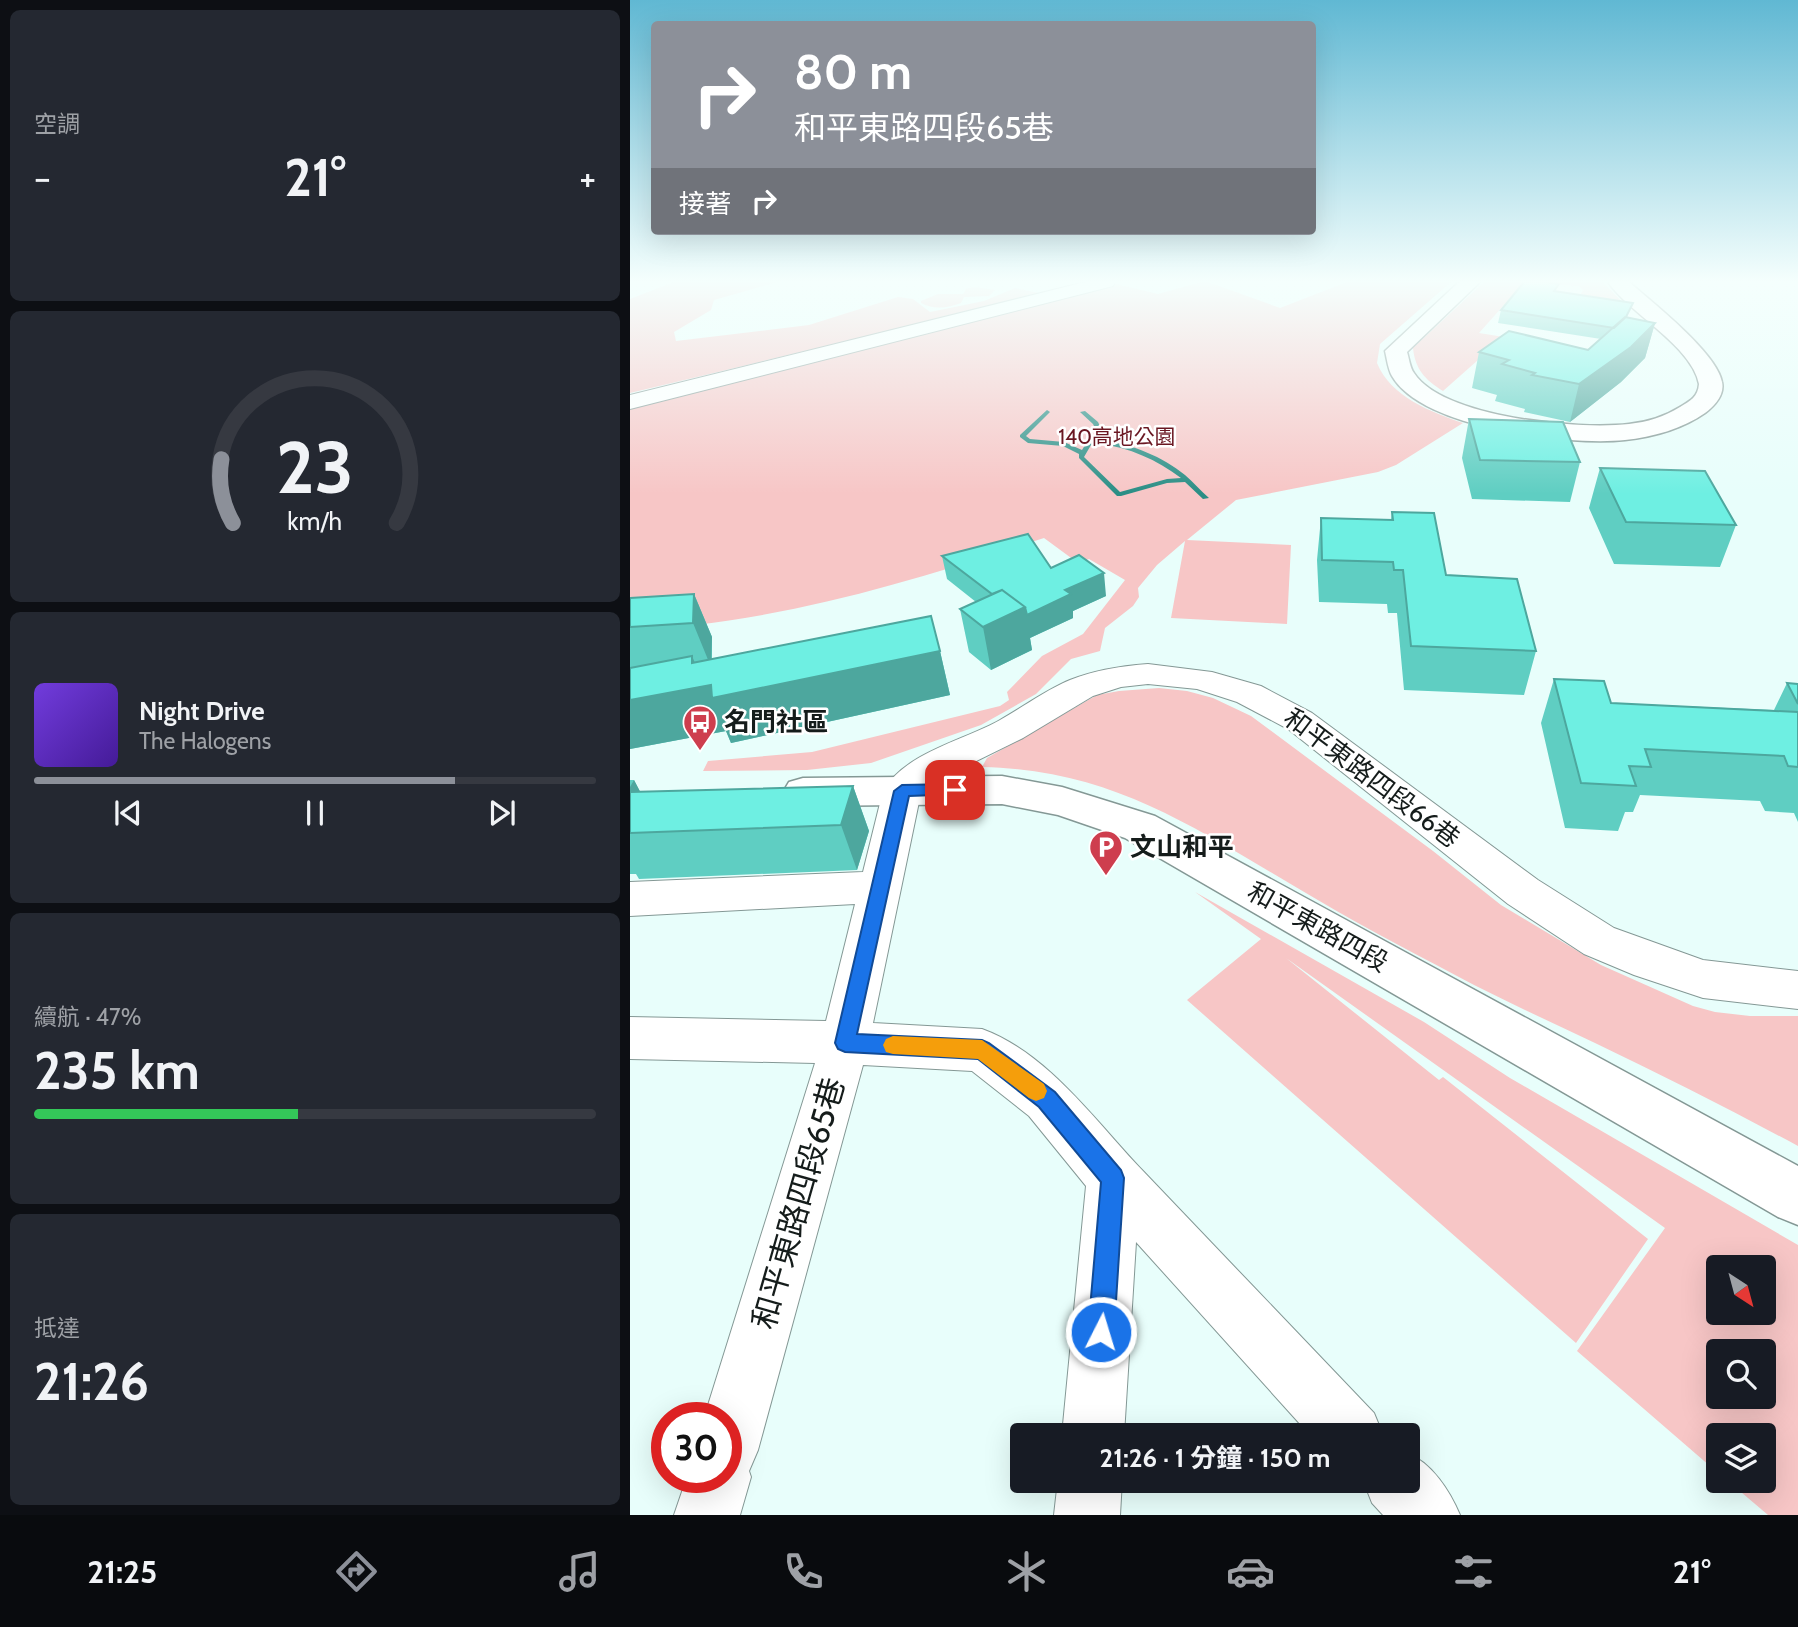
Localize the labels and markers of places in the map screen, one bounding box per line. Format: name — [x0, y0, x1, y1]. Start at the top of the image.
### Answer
bus stop icon: 名門社區 — [681, 703, 719, 752]
place label: 名門社區 — [724, 706, 828, 738]
pin — [925, 760, 985, 820]
parking icon: 文山和平 — [1087, 828, 1125, 877]
place label: 文山和平 — [1130, 831, 1234, 863]

